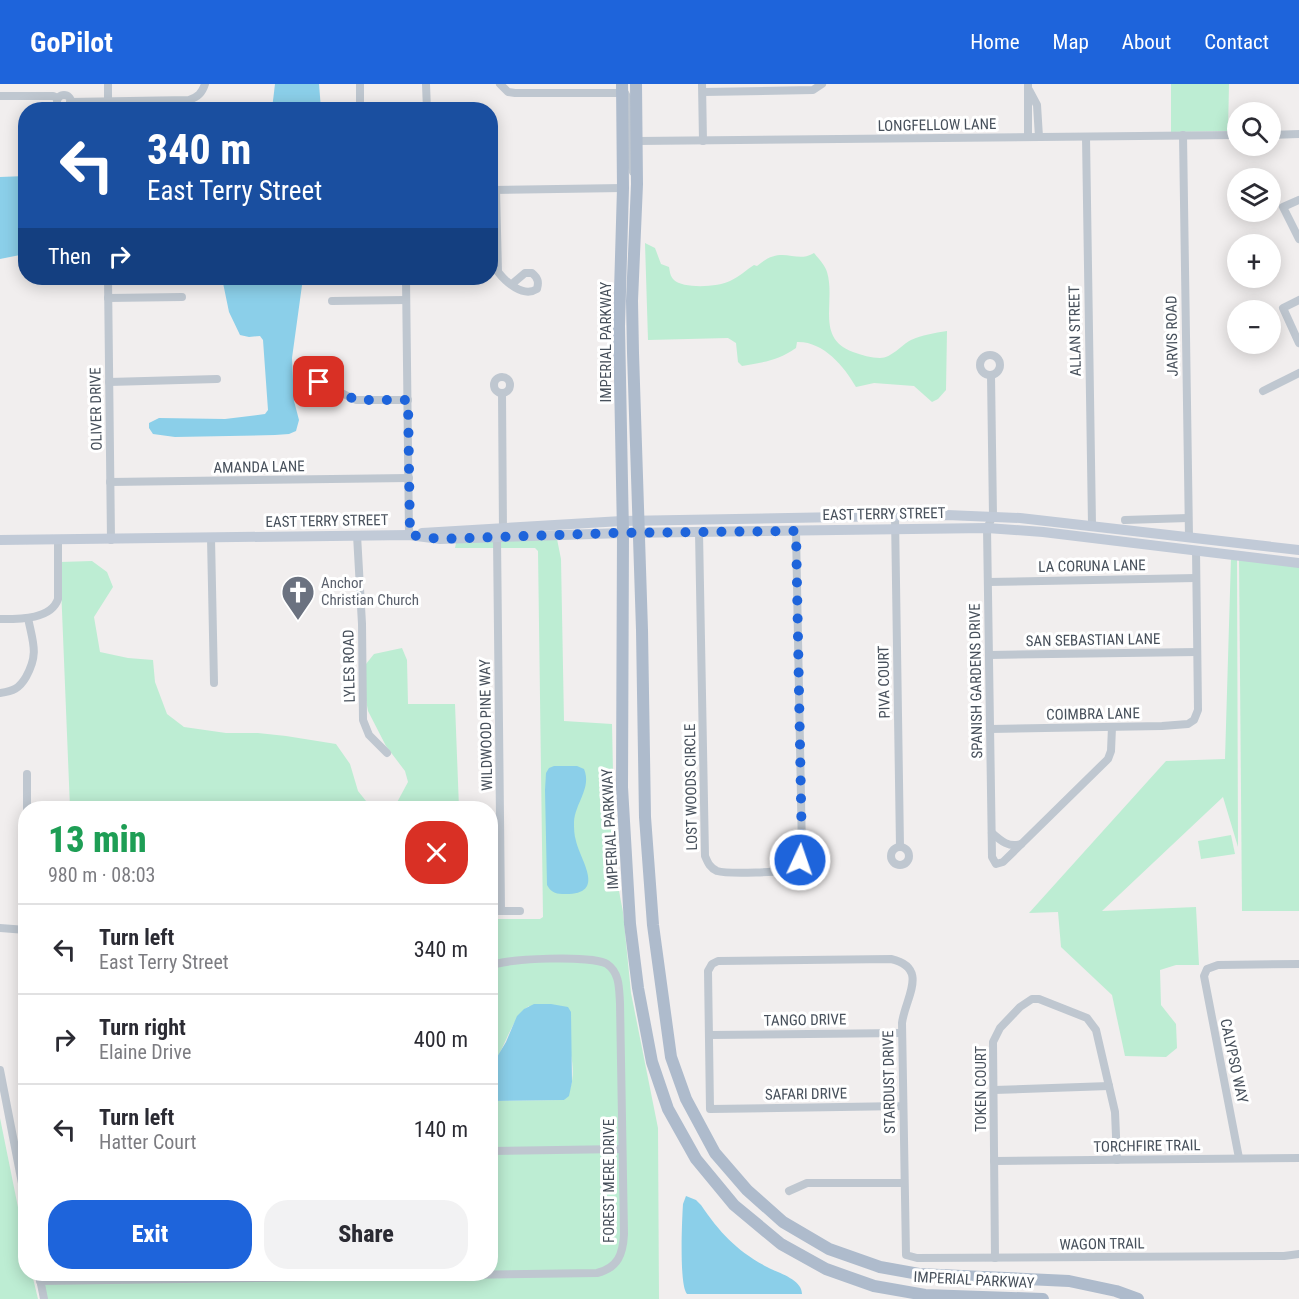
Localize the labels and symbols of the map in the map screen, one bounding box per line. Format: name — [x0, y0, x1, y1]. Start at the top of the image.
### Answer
street label: LONGFELLOW LANE — [877, 115, 997, 135]
street label: IMPERIAL PARKWAY — [597, 281, 615, 402]
street label: ALLAN STREET — [1065, 285, 1085, 377]
street label: JARVIS ROAD — [1162, 295, 1182, 377]
pin — [293, 356, 344, 407]
street label: OLIVER DRIVE — [86, 367, 106, 451]
street label: AMANDA LANE — [213, 457, 305, 477]
street label: EAST TERRY STREET — [822, 504, 946, 524]
street label: EAST TERRY STREET — [265, 511, 389, 531]
street label: LA CORUNA LANE — [1038, 556, 1146, 576]
church icon: Anchor Christian Church — [280, 574, 316, 621]
place label: Anchor Christian Church — [321, 574, 419, 609]
street label: SPANISH GARDENS DRIVE — [966, 603, 986, 759]
street label: LYLES ROAD — [339, 629, 359, 703]
street label: SAN SEBASTIAN LANE — [1025, 630, 1161, 650]
street label: PIVA COURT — [874, 645, 894, 719]
street label: WILDWOOD PINE WAY — [476, 659, 496, 791]
street label: COIMBRA LANE — [1046, 704, 1140, 724]
street label: LOST WOODS CIRCLE — [681, 723, 701, 851]
street label: IMPERIAL PARKWAY — [598, 768, 622, 890]
position arrow — [768, 828, 832, 892]
street label: TANGO DRIVE — [764, 1010, 846, 1030]
street label: CALYPSO WAY — [1216, 1017, 1252, 1105]
street label: STARDUST DRIVE — [879, 1030, 899, 1134]
street label: TOKEN COURT — [972, 1046, 990, 1132]
street label: SAFARI DRIVE — [765, 1084, 847, 1104]
street label: FOREST MERE DRIVE — [600, 1119, 618, 1243]
street label: TORCHFIRE TRAIL — [1093, 1136, 1201, 1156]
street label: WAGON TRAIL — [1059, 1234, 1145, 1254]
street label: IMPERIAL PARKWAY — [913, 1268, 1035, 1292]

